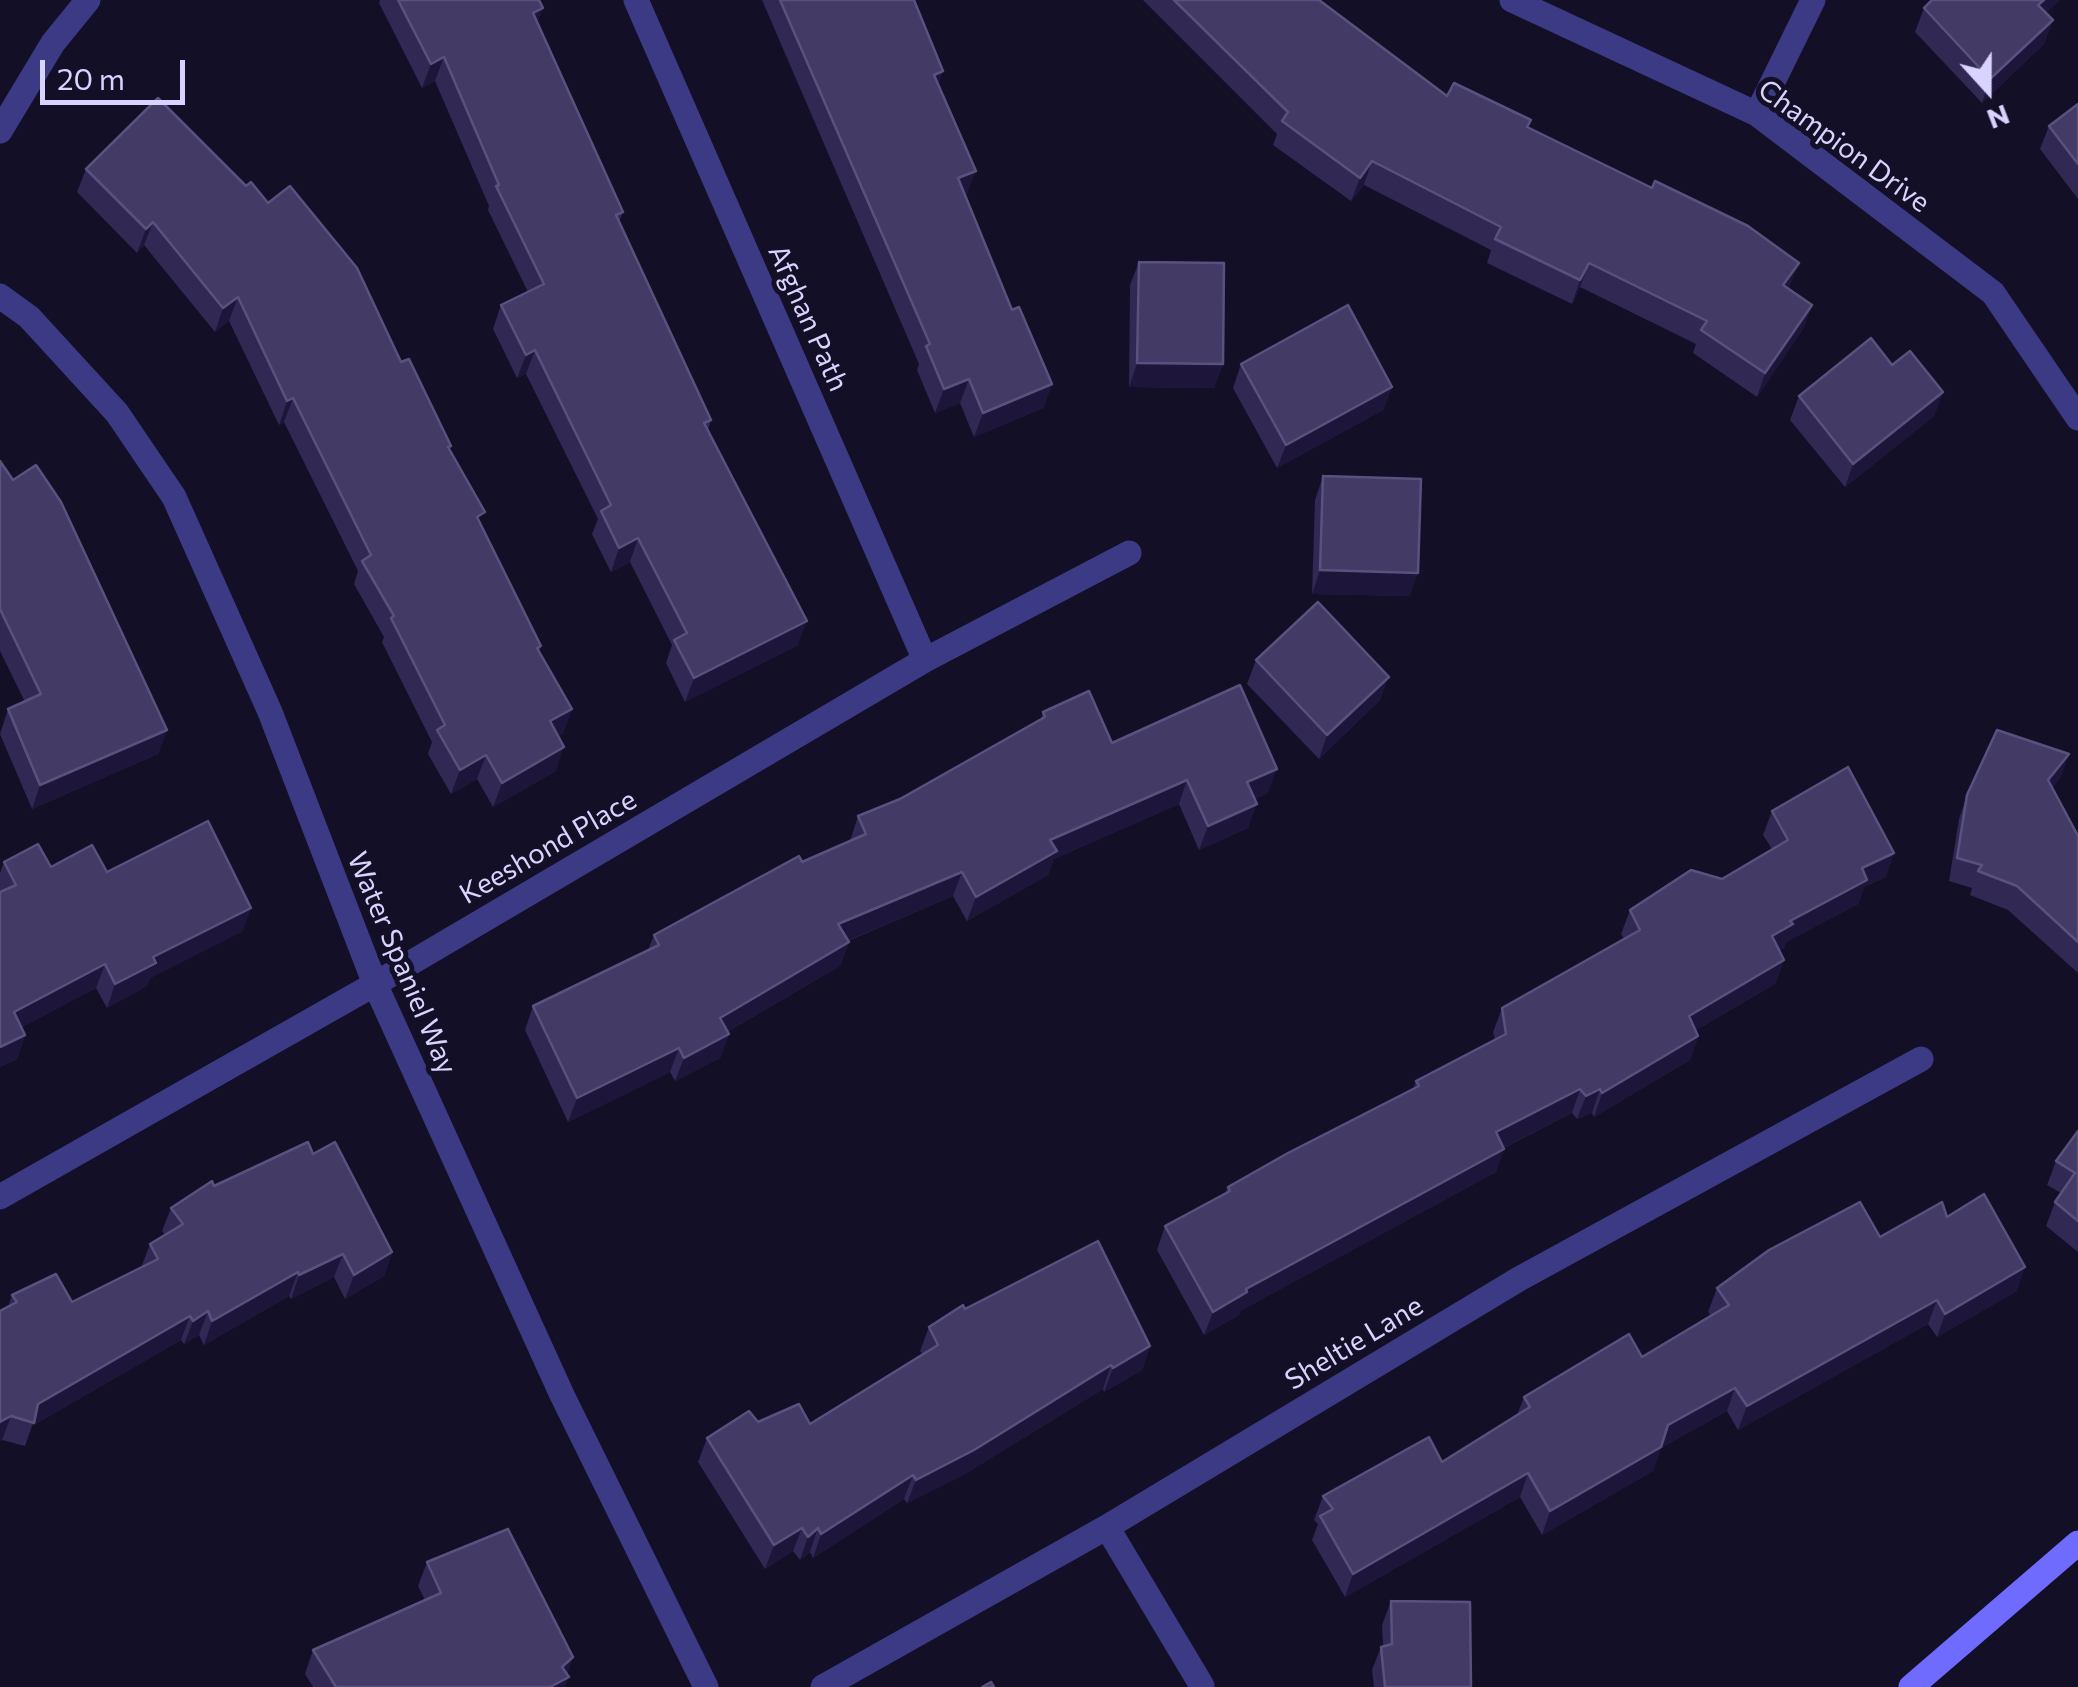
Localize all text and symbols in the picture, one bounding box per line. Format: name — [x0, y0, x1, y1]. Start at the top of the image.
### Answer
scale bar — [45, 40, 190, 102]
north arrow — [1938, 40, 2038, 140]
text: 20 m — [57, 59, 125, 96]
street label: Champion Drive — [1752, 73, 1936, 219]
text: N — [1983, 98, 2015, 138]
street label: Afghan Path — [761, 240, 855, 396]
street label: Keeshond Place — [454, 783, 642, 911]
street label: Water Spaniel Way — [340, 847, 464, 1079]
street label: Sheltie Lane — [1279, 1289, 1429, 1397]

